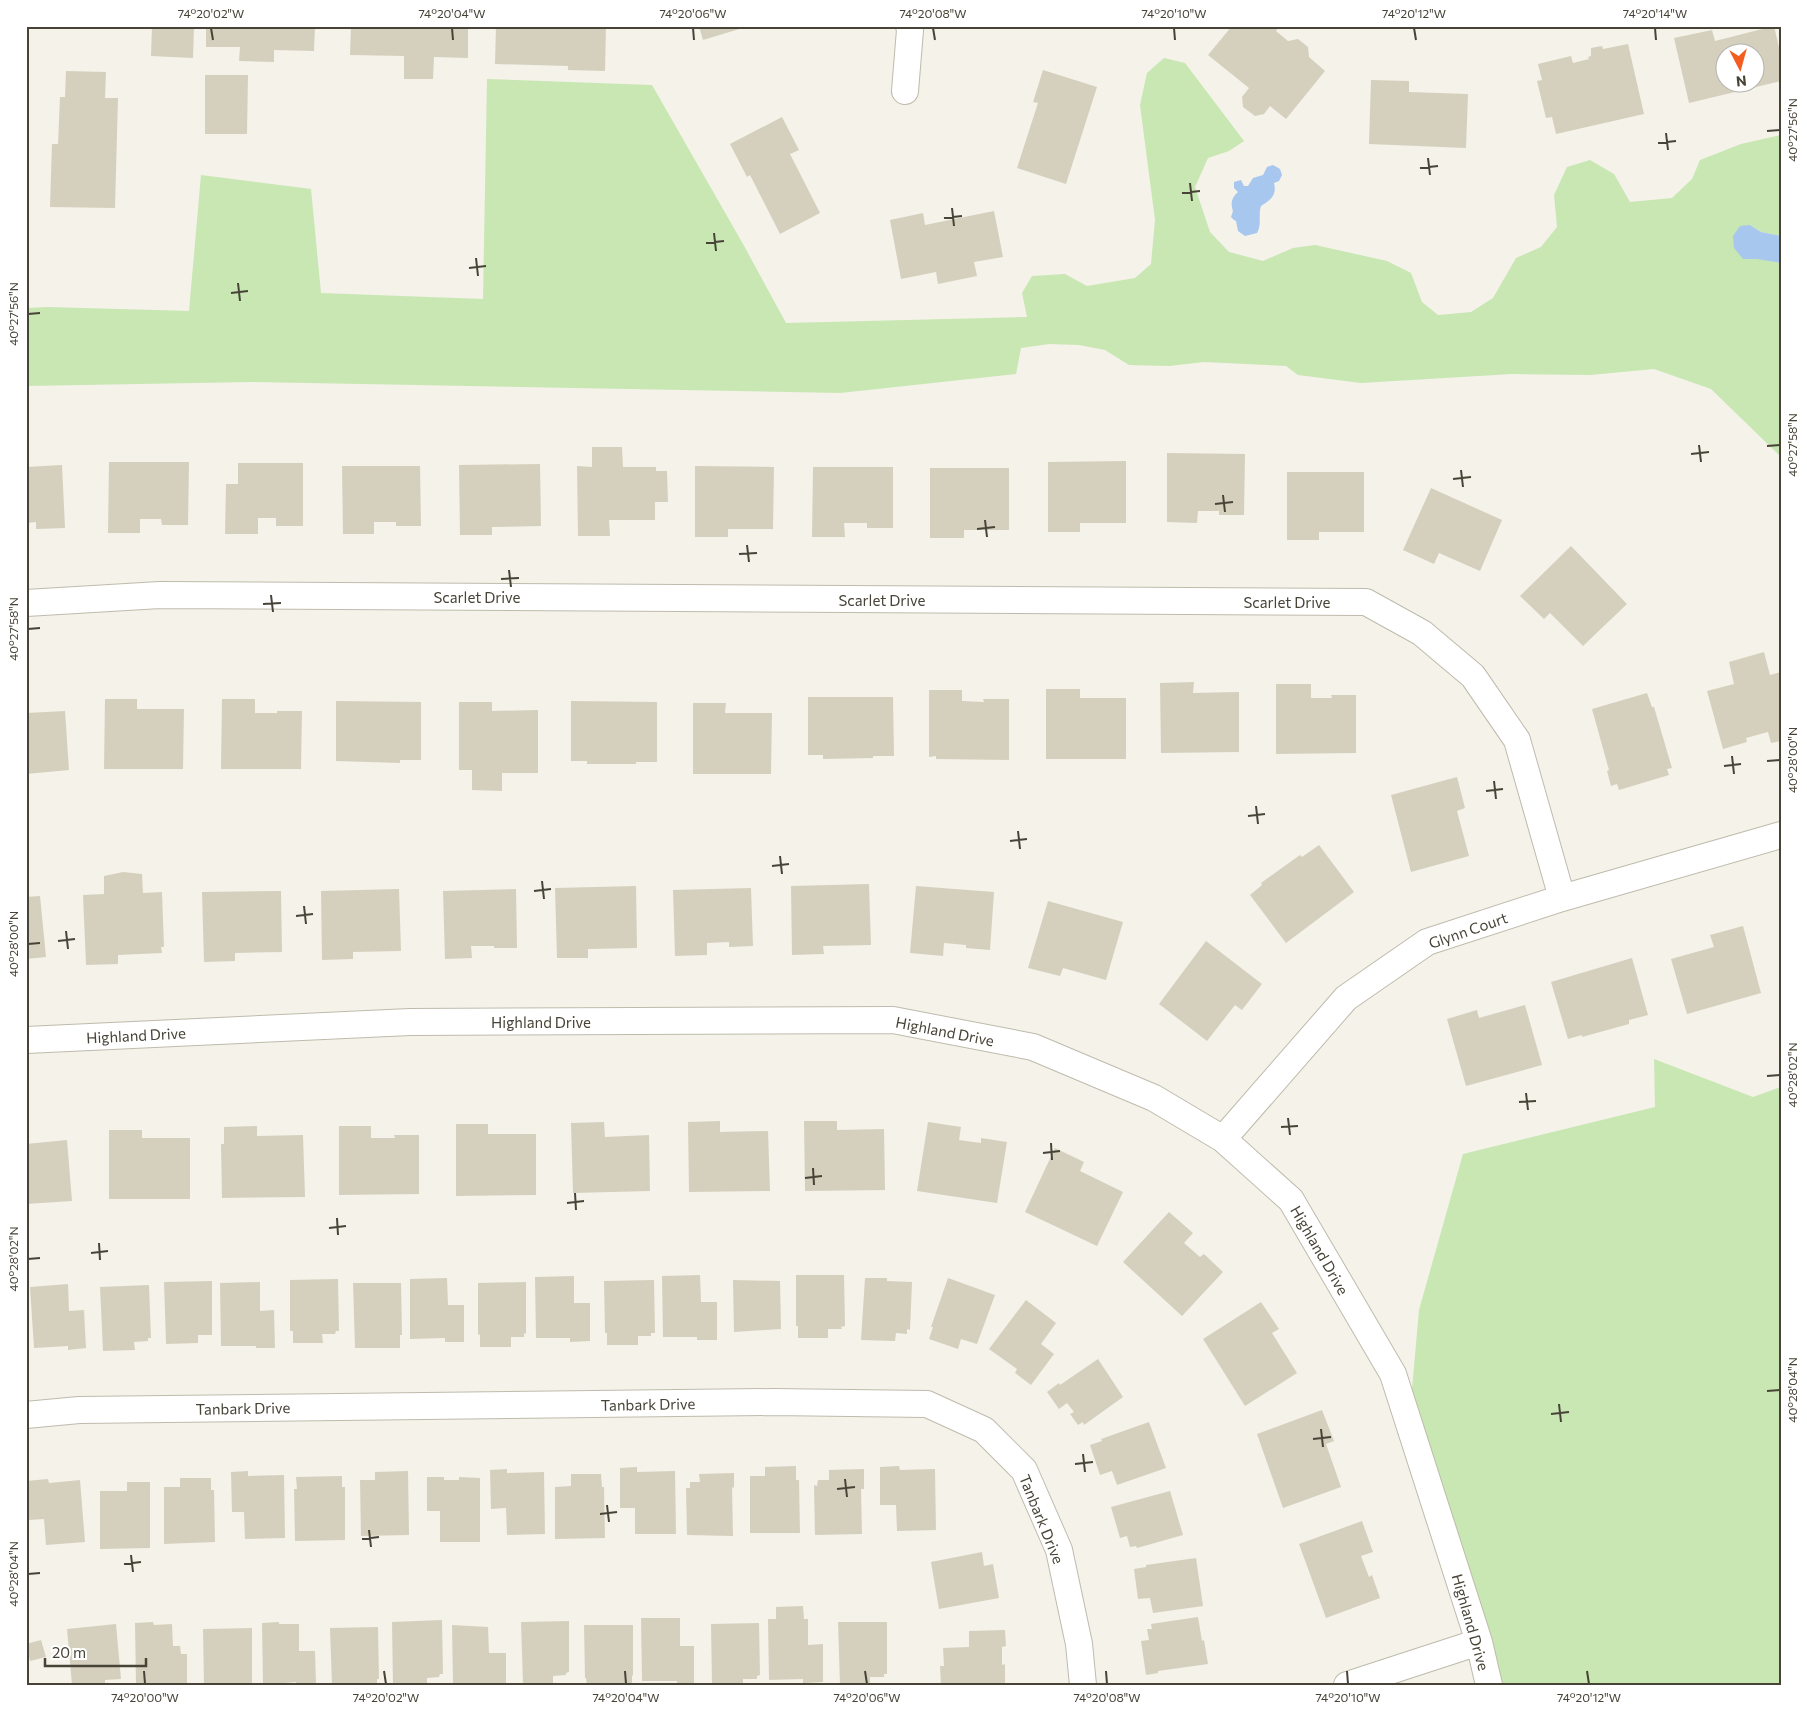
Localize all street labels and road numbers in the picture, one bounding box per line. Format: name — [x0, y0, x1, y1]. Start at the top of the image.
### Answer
street label: Scarlet Drive — [434, 588, 521, 606]
street label: Scarlet Drive — [839, 591, 926, 609]
street label: Scarlet Drive — [1244, 593, 1331, 611]
street label: Glynn Court — [1426, 908, 1510, 952]
street label: Highland Drive — [491, 1013, 591, 1031]
street label: Highland Drive — [894, 1013, 996, 1049]
street label: Highland Drive — [86, 1023, 186, 1047]
street label: Highland Drive — [1287, 1202, 1353, 1298]
street label: Tanbark Drive — [600, 1394, 696, 1414]
street label: Tanbark Drive — [195, 1398, 291, 1418]
street label: Tanbark Drive — [1016, 1472, 1068, 1566]
street label: Highland Drive — [1449, 1572, 1493, 1673]

